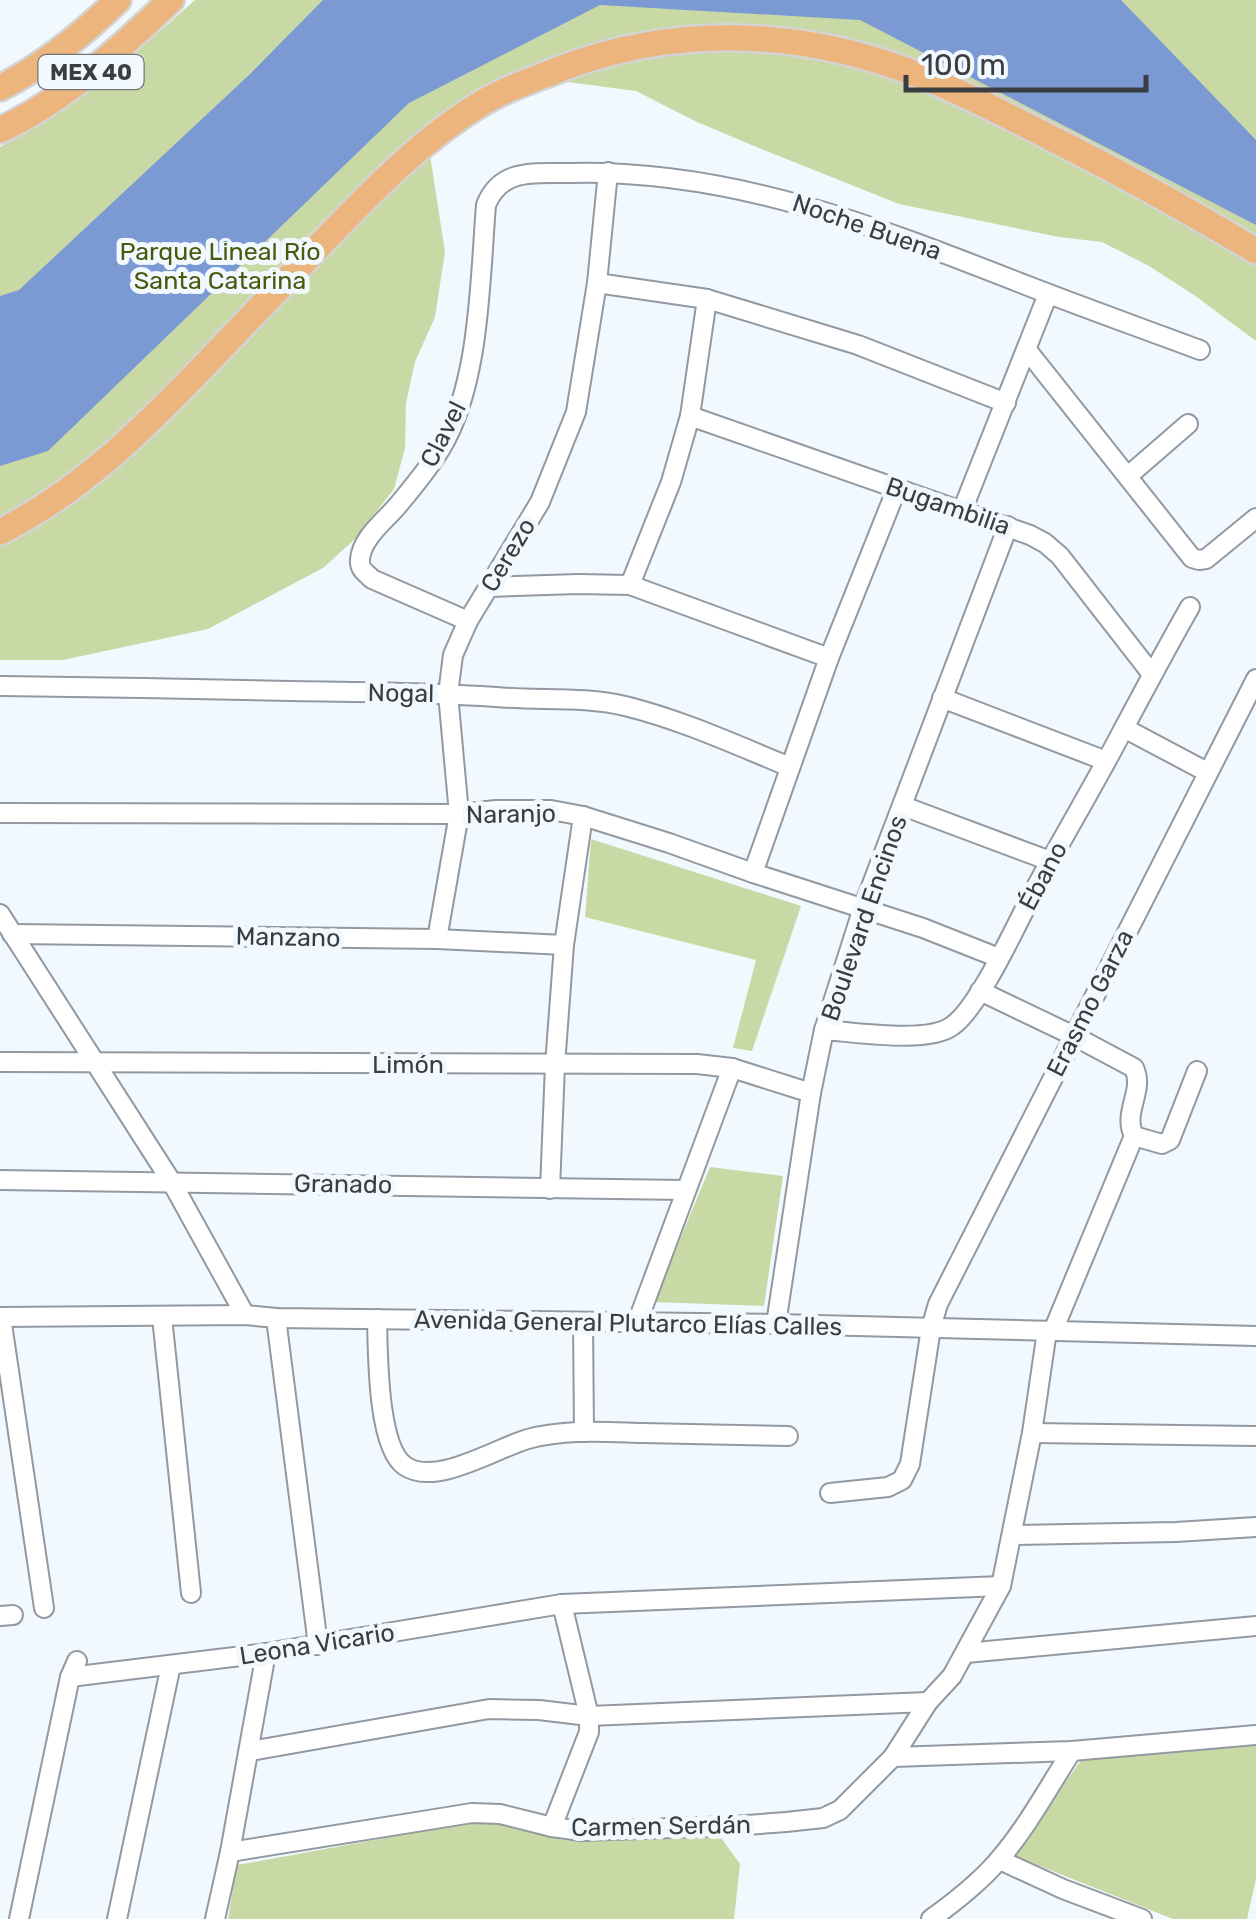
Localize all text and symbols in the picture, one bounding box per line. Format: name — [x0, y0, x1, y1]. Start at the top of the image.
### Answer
scale bar — [906, 30, 1146, 92]
text: 100 m — [921, 47, 1006, 83]
road number: MEX 40 — [38, 55, 144, 89]
street label: Noche Buena — [789, 188, 945, 266]
park label: Parque Lineal Río Santa Catarina — [120, 237, 320, 295]
street label: Clavel — [414, 396, 472, 472]
street label: Bugambilia — [882, 471, 1014, 541]
street label: Cerezo — [475, 513, 541, 597]
street label: Nogal — [367, 678, 435, 708]
street label: Naranjo — [466, 799, 556, 829]
street label: Boulevard Encinos — [815, 811, 913, 1025]
street label: Ébano — [1013, 837, 1073, 915]
street label: Manzano — [235, 922, 341, 952]
street label: Erasmo Garza — [1041, 925, 1139, 1081]
street label: Limón — [372, 1050, 444, 1079]
street label: Granado — [294, 1169, 392, 1199]
street label: Avenida General Plutarco Elías Calles — [414, 1305, 842, 1341]
street label: Leona Vicario — [237, 1617, 397, 1671]
street label: Carmen Serdán — [571, 1810, 751, 1842]

